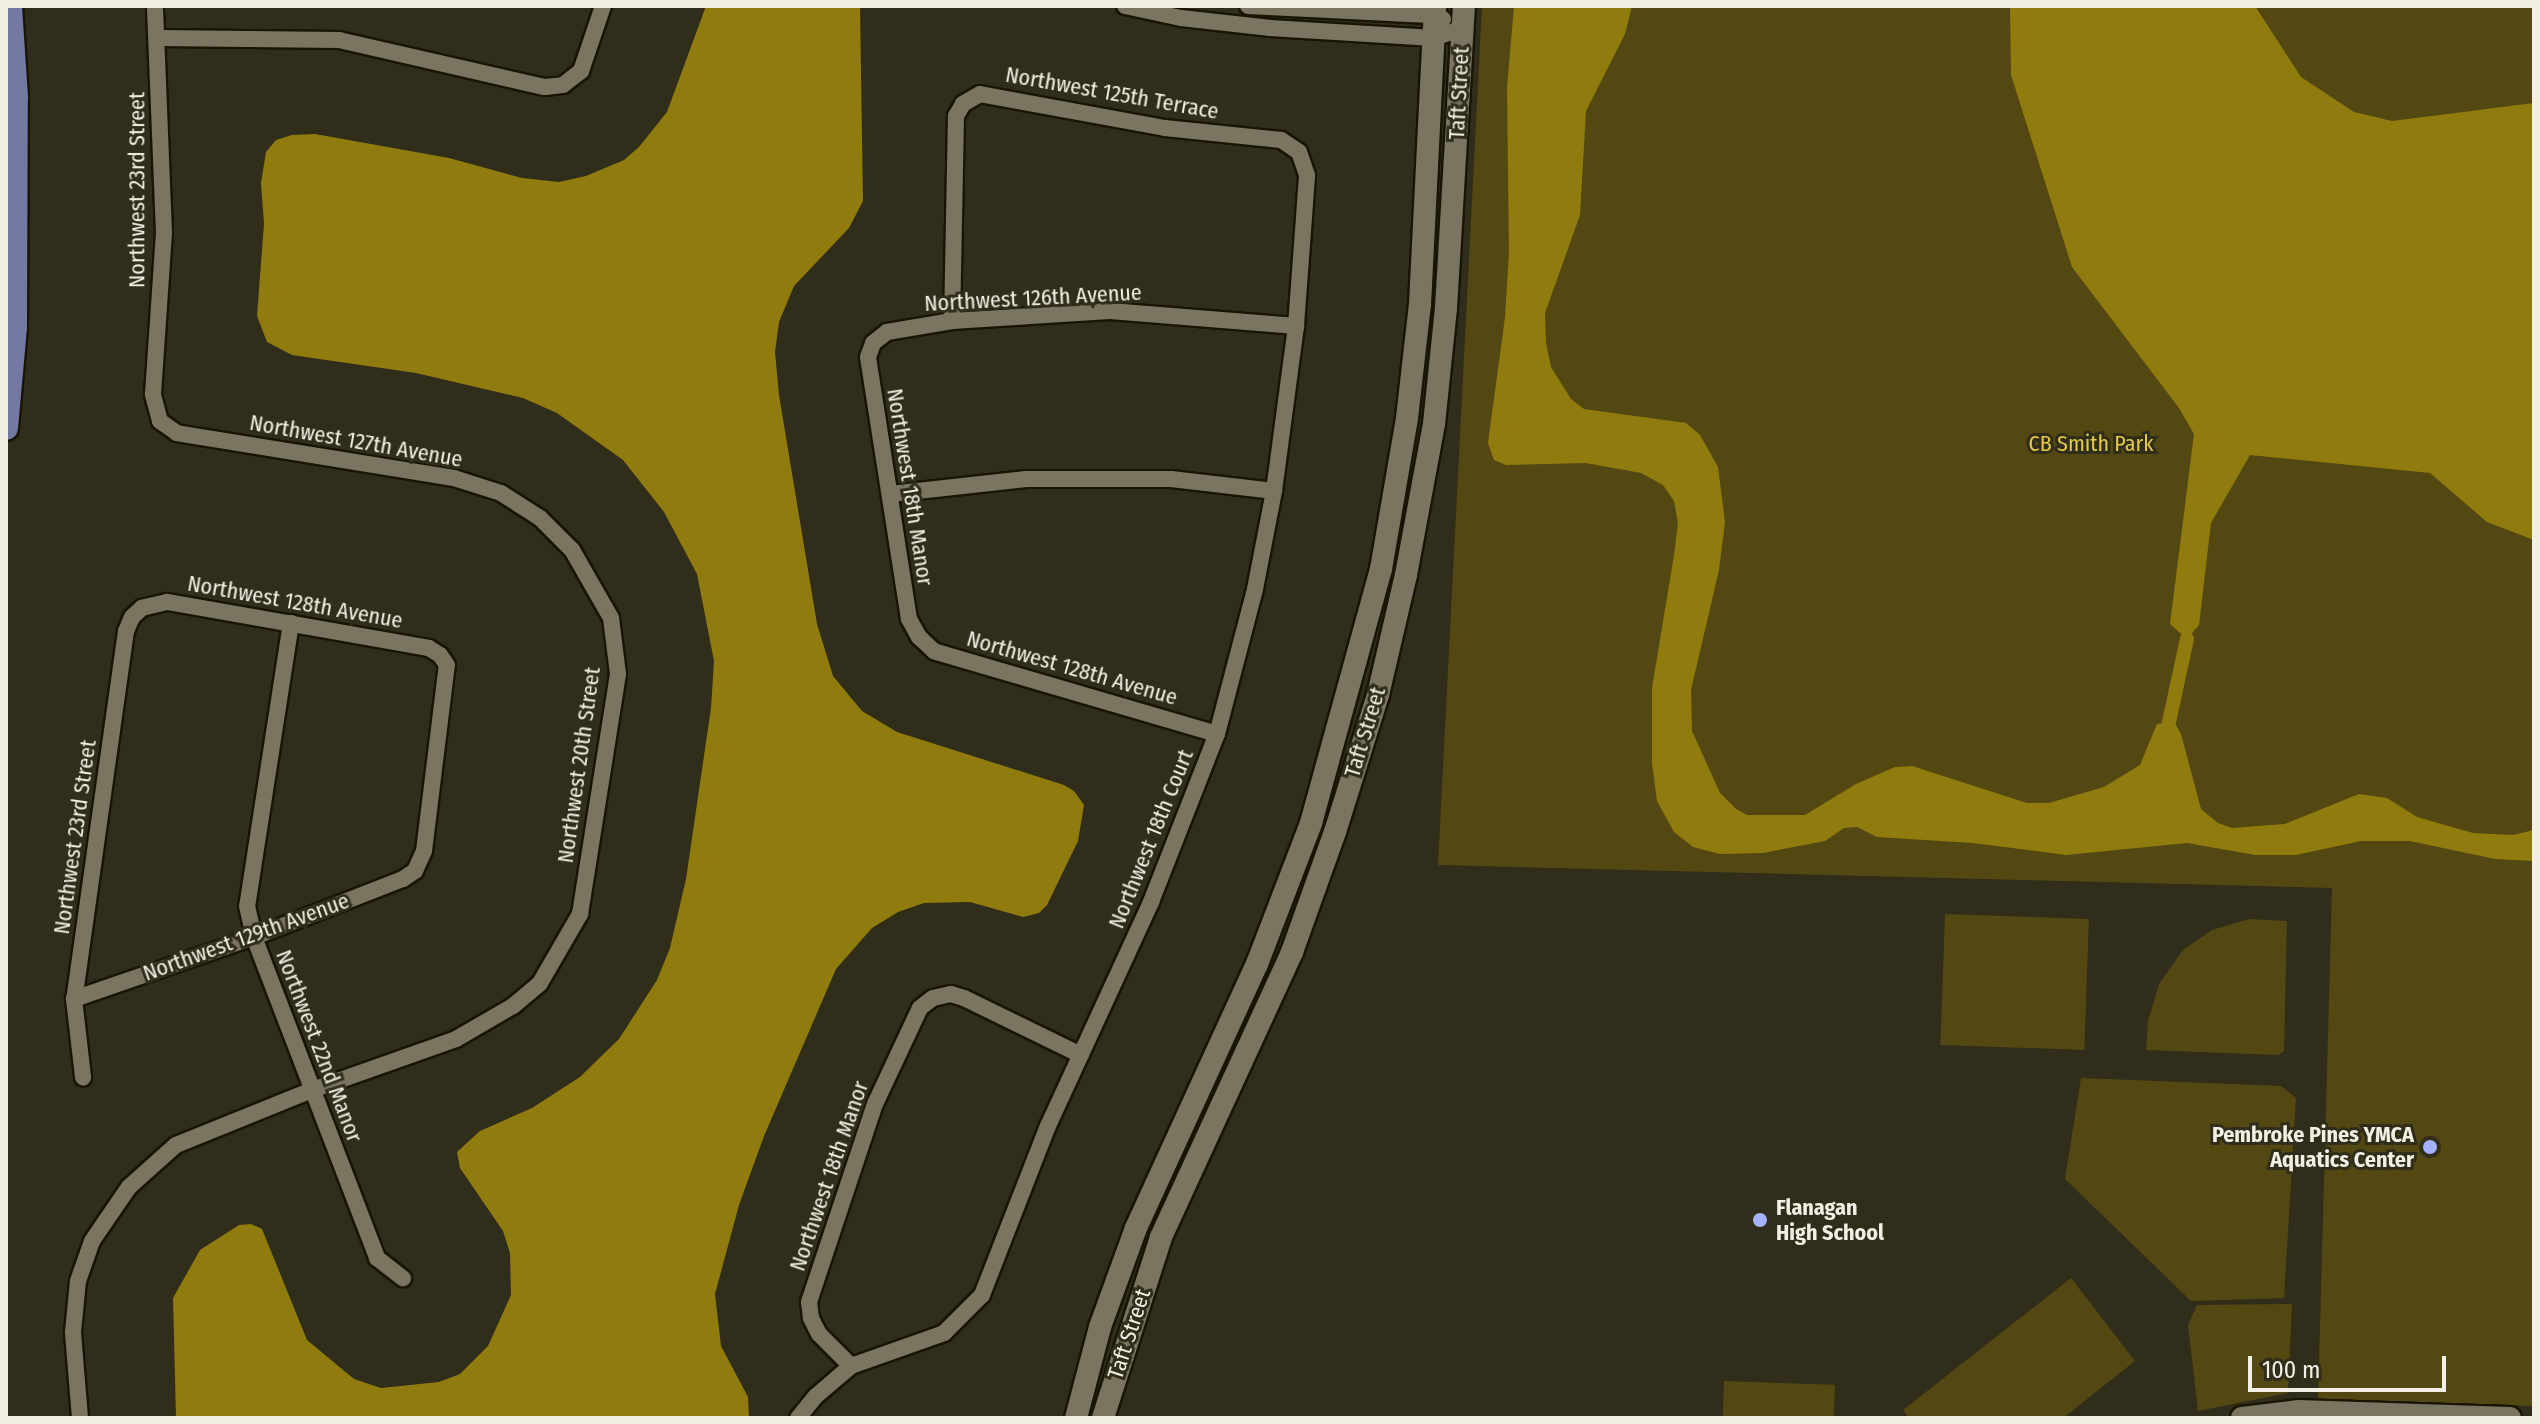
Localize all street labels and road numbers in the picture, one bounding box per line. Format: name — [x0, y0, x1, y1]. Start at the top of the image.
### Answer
street label: Taft Street — [1443, 46, 1475, 140]
street label: Northwest 125th Terrace — [1003, 61, 1221, 125]
street label: Northwest 23rd Street — [124, 92, 150, 288]
street label: Northwest 126th Avenue — [924, 279, 1142, 317]
street label: Northwest 18th Manor — [881, 387, 939, 587]
street label: Northwest 127th Avenue — [248, 409, 464, 473]
street label: Northwest 128th Avenue — [185, 570, 405, 634]
street label: Northwest 128th Avenue — [964, 625, 1180, 711]
street label: Northwest 20th Street — [552, 665, 606, 865]
street label: Taft Street — [1339, 684, 1391, 780]
street label: Northwest 23rd Street — [48, 738, 102, 936]
street label: Northwest 18th Court — [1103, 746, 1199, 932]
street label: Northwest 129th Avenue — [139, 887, 353, 987]
street label: Northwest 22nd Manor — [270, 946, 368, 1146]
street label: Northwest 18th Manor — [784, 1078, 874, 1274]
street label: Taft Street — [1102, 1286, 1156, 1382]

